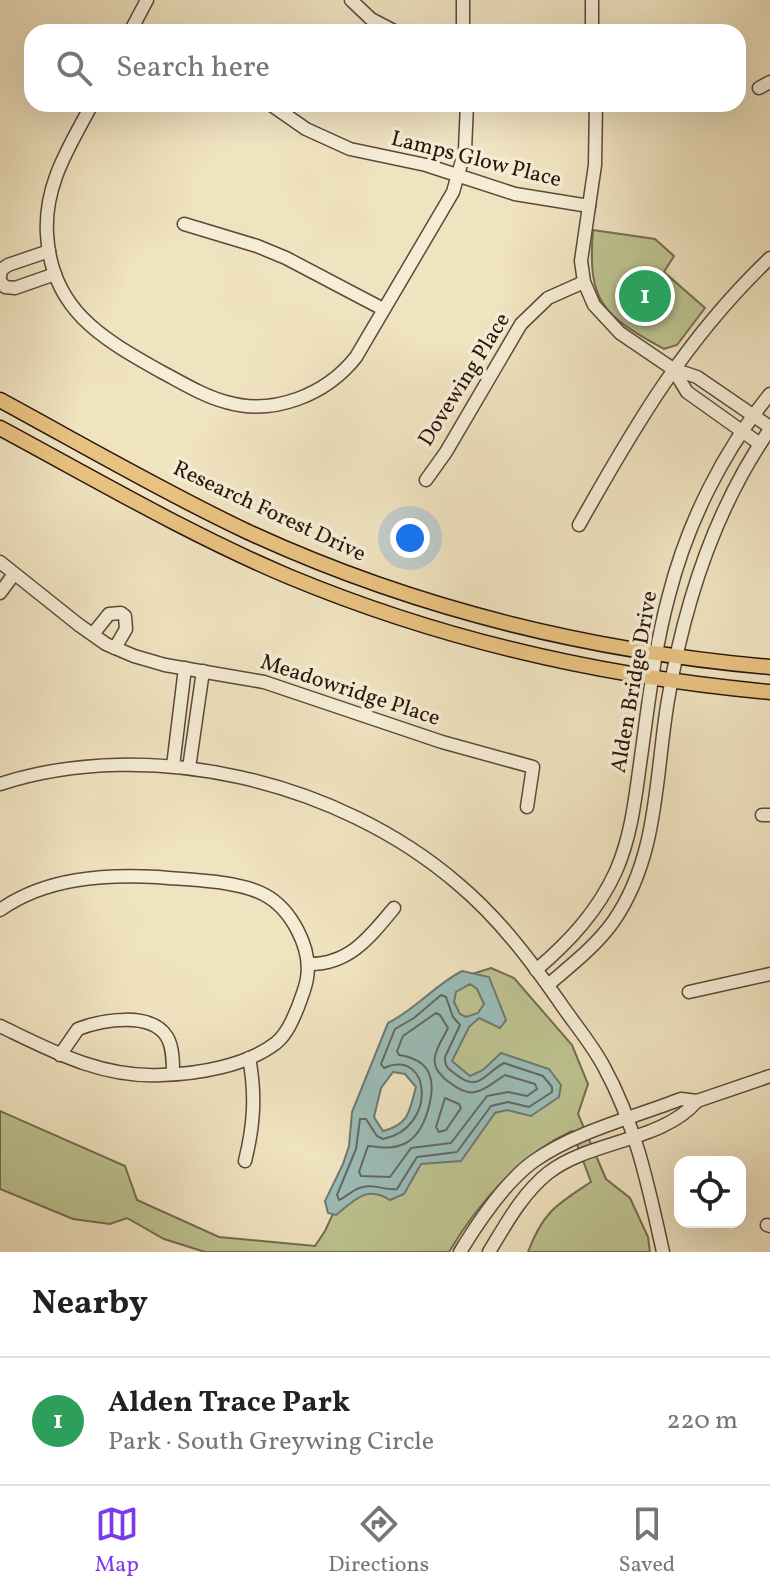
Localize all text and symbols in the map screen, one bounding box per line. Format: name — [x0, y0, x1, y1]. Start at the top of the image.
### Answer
search box — [24, 24, 746, 112]
icon: search — [52, 46, 96, 90]
text: Search here — [116, 47, 270, 89]
street label: Lamps Glow Place — [388, 124, 564, 196]
pin: 1 — [619, 266, 671, 326]
street label: Dovewing Place — [412, 307, 518, 453]
street label: Research Forest Drive — [167, 454, 371, 570]
your location — [390, 518, 430, 558]
street label: Alden Bridge Drive — [604, 589, 666, 775]
street label: Meadowridge Place — [256, 647, 444, 735]
map controls — [674, 1156, 746, 1228]
button: locate — [674, 1156, 746, 1228]
text: Nearby — [32, 1281, 148, 1328]
text: Alden Trace Park — [108, 1382, 350, 1424]
text: 1 — [53, 1403, 63, 1439]
text: 220 m — [666, 1403, 738, 1439]
text: Park · South Greywing Circle — [108, 1424, 434, 1460]
tab: Map — [95, 1502, 139, 1581]
tab: Directions — [328, 1502, 429, 1581]
tab: Saved — [619, 1502, 675, 1581]

